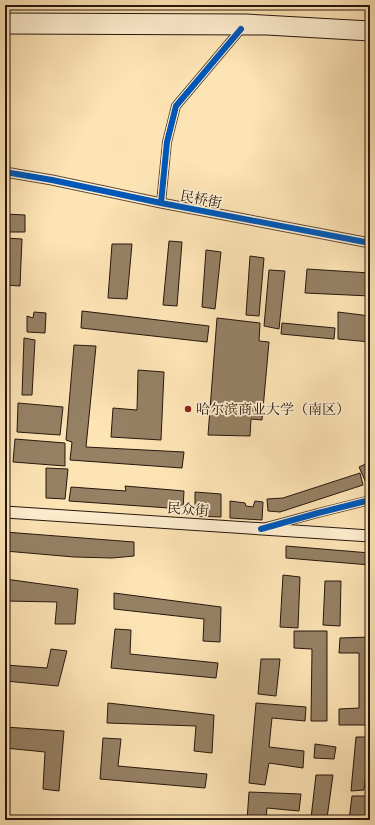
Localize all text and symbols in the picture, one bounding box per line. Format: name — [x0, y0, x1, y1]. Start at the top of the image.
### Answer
street label: 民桥街 — [178, 187, 223, 214]
place label: 哈尔滨商业大学（南区） — [196, 401, 350, 420]
marker: 哈尔滨商业大学（南区） — [183, 404, 193, 414]
street label: 民众街 — [166, 500, 210, 521]

